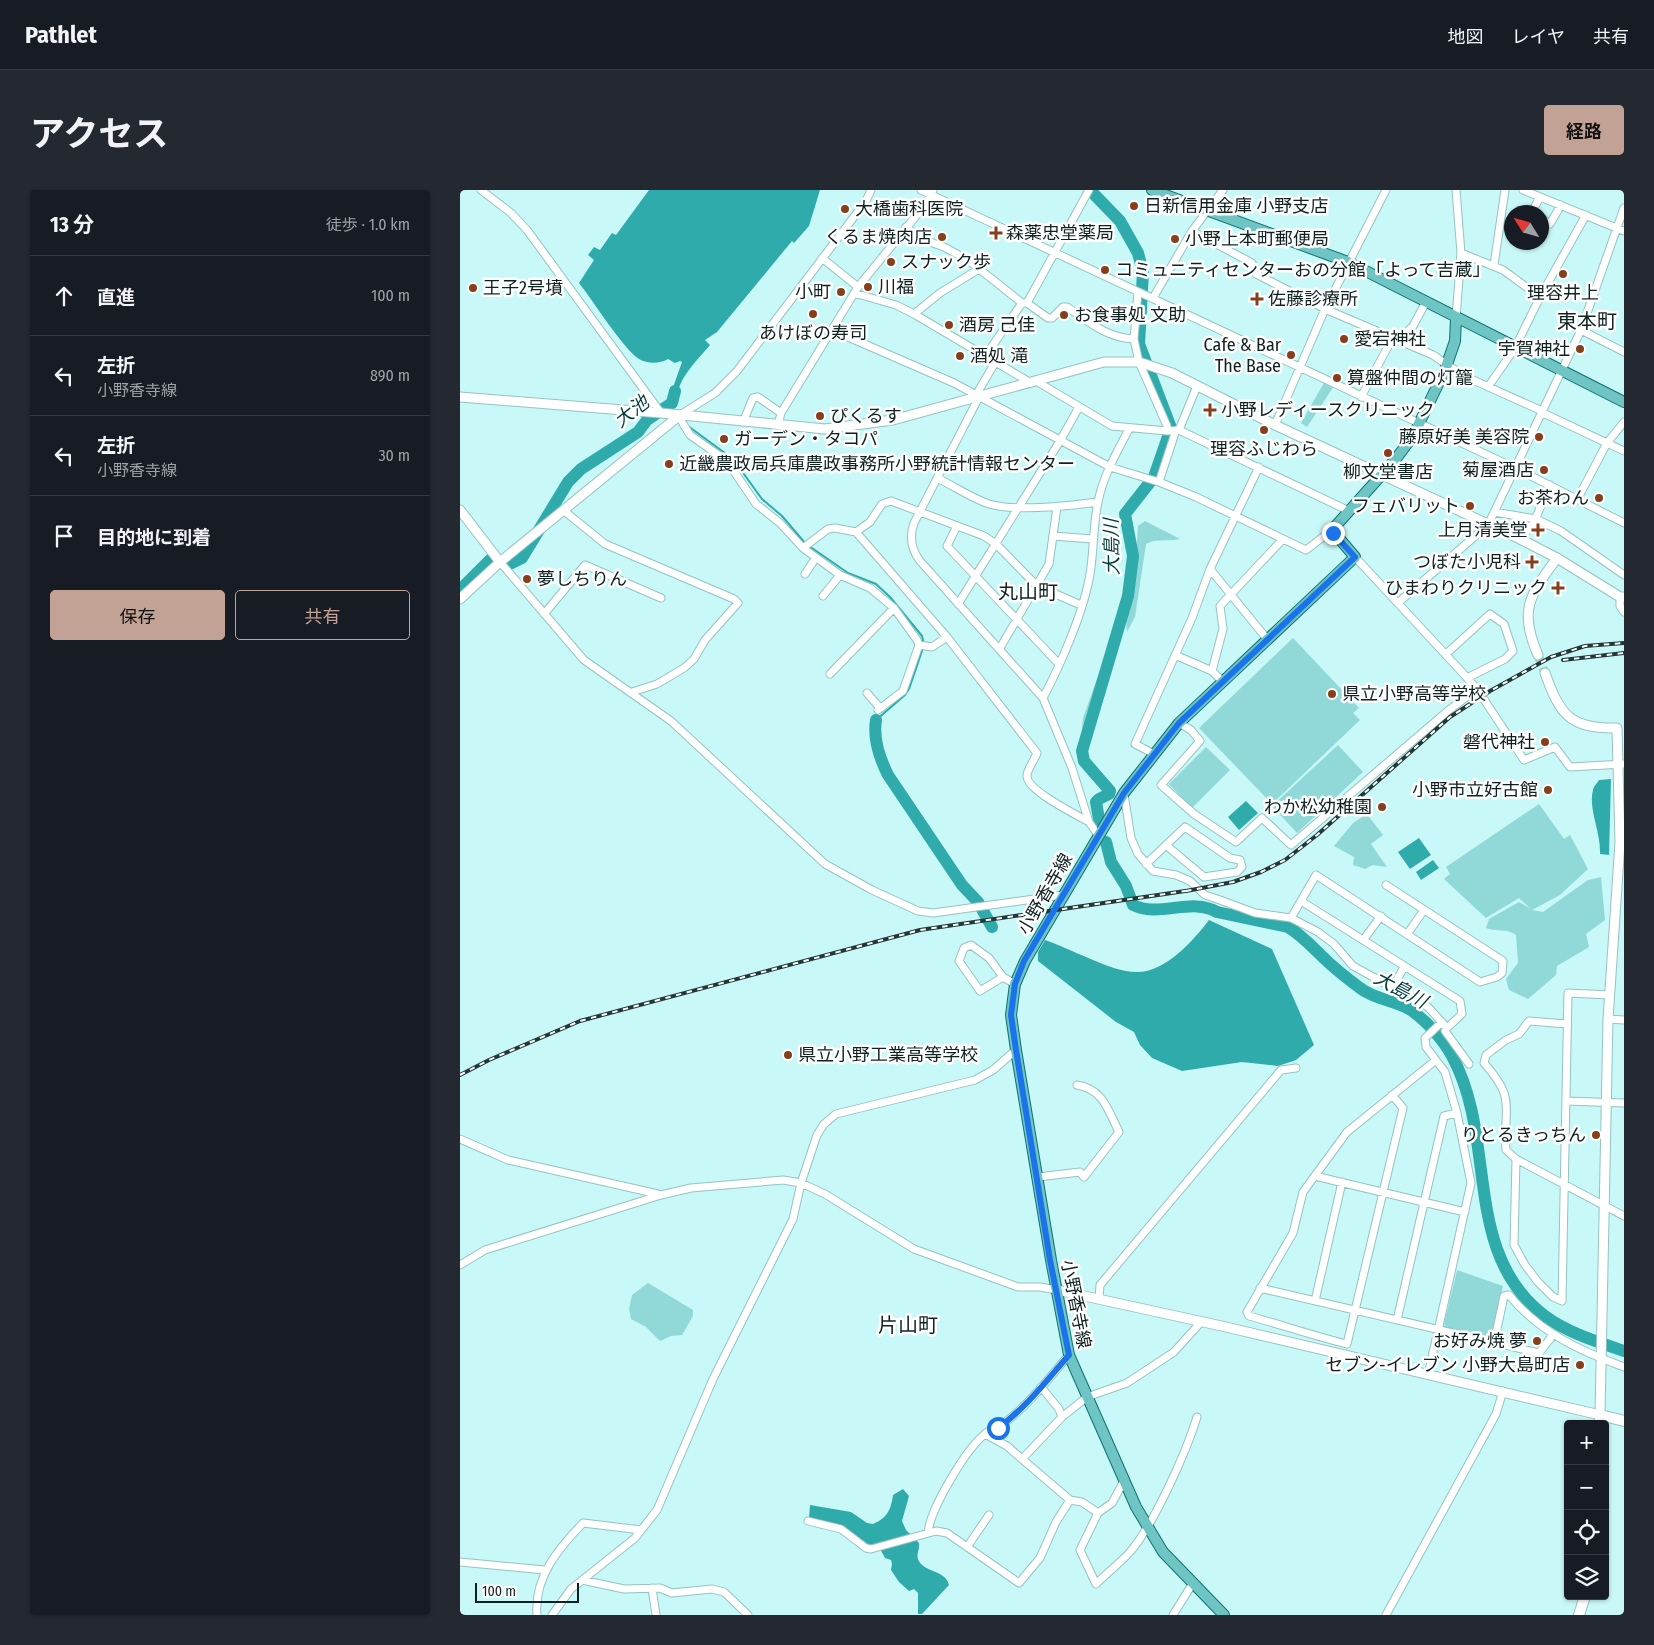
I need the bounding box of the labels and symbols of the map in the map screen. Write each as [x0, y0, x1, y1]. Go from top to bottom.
place label: 日新信用金庫 小野支店 [1144, 195, 1328, 217]
place label: 大橋歯科医院 [855, 198, 963, 220]
marker: 日新信用金庫 小野支店 [1128, 200, 1140, 212]
marker: 大橋歯科医院 [839, 203, 851, 215]
north arrow [1504, 205, 1549, 250]
place label: 森薬忠堂薬局 [1006, 222, 1114, 244]
place label: くるま焼肉店 [824, 226, 932, 248]
marker: 森薬忠堂薬局 [990, 227, 1002, 239]
place label: 小野上本町郵便局 [1185, 228, 1329, 250]
marker: くるま焼肉店 [936, 231, 948, 243]
marker: 小野上本町郵便局 [1169, 233, 1181, 245]
place label: スナック歩 [901, 251, 991, 273]
marker: スナック歩 [885, 256, 897, 268]
place label: コミュニティセンターおの分館「よって吉蔵」 [1115, 259, 1490, 281]
marker: コミュニティセンターおの分館「よって吉蔵」 [1099, 264, 1111, 276]
marker: 理容井上 [1557, 268, 1569, 280]
place label: 川福 [878, 276, 914, 298]
place label: 王子2号墳 [483, 277, 563, 299]
place label: 小町 [795, 281, 831, 303]
marker: 川福 [862, 281, 874, 293]
marker: 王子2号墳 [467, 282, 479, 294]
place label: 理容井上 [1527, 282, 1599, 304]
marker: 小町 [835, 286, 847, 298]
place label: 佐藤診療所 [1268, 288, 1358, 310]
marker: 佐藤診療所 [1250, 292, 1264, 306]
place label: お食事処 文助 [1074, 304, 1186, 326]
marker: あけぼの寿司 [807, 308, 819, 320]
marker: お食事処 文助 [1058, 309, 1070, 321]
district label: 東本町 [1557, 309, 1617, 333]
place label: 酒房 己佳 [959, 314, 1035, 336]
marker: 酒房 己佳 [943, 319, 955, 331]
place label: あけぼの寿司 [759, 322, 867, 344]
place label: 愛宕神社 [1354, 328, 1426, 350]
marker: 愛宕神社 [1338, 333, 1350, 345]
place label: Cafe & Bar The Base [1204, 334, 1282, 377]
place label: 宇賀神社 [1498, 338, 1570, 360]
marker: 宇賀神社 [1574, 343, 1586, 355]
place label: 酒処 滝 [970, 345, 1028, 367]
marker: Cafe & Bar The Base [1285, 349, 1297, 361]
marker: 酒処 滝 [954, 350, 966, 362]
place label: 算盤仲間の灯籠 [1347, 367, 1473, 389]
marker: 算盤仲間の灯籠 [1331, 372, 1343, 384]
water label: 大池 [609, 389, 655, 432]
place label: 小野レディースクリニック [1221, 399, 1435, 421]
marker: 小野レディースクリニック [1203, 403, 1217, 417]
place label: ぴくるす [830, 405, 902, 427]
marker: ぴくるす [814, 410, 826, 422]
marker: 理容ふじわら [1258, 424, 1270, 436]
place label: 藤原好美 美容院 [1399, 426, 1529, 448]
place label: ガーデン・タコパ [734, 428, 878, 450]
marker: 藤原好美 美容院 [1533, 431, 1545, 443]
marker: ガーデン・タコパ [718, 433, 730, 445]
place label: 理容ふじわら [1210, 438, 1318, 460]
marker: 柳文堂書店 [1382, 447, 1394, 459]
place label: 近畿農政局兵庫農政事務所小野統計情報センター [679, 453, 1075, 475]
marker: 近畿農政局兵庫農政事務所小野統計情報センター [663, 458, 675, 470]
place label: 菊屋酒店 [1462, 459, 1534, 481]
place label: 柳文堂書店 [1343, 461, 1433, 483]
marker: 菊屋酒店 [1538, 464, 1550, 476]
place label: お茶わん [1517, 487, 1589, 509]
marker: お茶わん [1593, 492, 1605, 504]
place label: フェバリット [1352, 495, 1460, 517]
marker: フェバリット [1464, 500, 1476, 512]
water label: 大島川 [1099, 516, 1123, 576]
place label: 上月清美堂 [1438, 519, 1528, 541]
route end [1322, 522, 1345, 545]
marker: 上月清美堂 [1532, 524, 1544, 536]
place label: つぼた小児科 [1413, 551, 1521, 573]
marker: つぼた小児科 [1525, 555, 1539, 569]
place label: 夢しちりん [537, 568, 627, 590]
marker: 夢しちりん [521, 573, 533, 585]
place label: ひまわりクリニック [1385, 577, 1547, 599]
district label: 丸山町 [998, 580, 1058, 604]
marker: ひまわりクリニック [1551, 581, 1565, 595]
place label: 県立小野高等学校 [1342, 683, 1486, 705]
marker: 県立小野高等学校 [1326, 688, 1338, 700]
place label: 磐代神社 [1463, 731, 1535, 753]
marker: 磐代神社 [1539, 736, 1551, 748]
place label: 小野市立好古館 [1412, 779, 1538, 801]
marker: 小野市立好古館 [1542, 784, 1554, 796]
place label: わか松幼稚園 [1264, 796, 1372, 818]
marker: わか松幼稚園 [1376, 801, 1388, 813]
street label: 小野香寺線 [1013, 850, 1077, 938]
water label: 大島川 [1370, 966, 1433, 1014]
place label: 県立小野工業高等学校 [798, 1044, 978, 1066]
marker: 県立小野工業高等学校 [782, 1049, 794, 1061]
place label: りとるきっちん [1461, 1124, 1586, 1146]
marker: りとるきっちん [1590, 1129, 1602, 1141]
street label: 小野香寺線 [1057, 1258, 1095, 1350]
district label: 片山町 [878, 1313, 938, 1337]
place label: お好み焼 夢 [1433, 1330, 1527, 1352]
marker: お好み焼 夢 [1531, 1335, 1543, 1347]
place label: セブン-イレブン 小野大島町店 [1325, 1354, 1570, 1376]
marker: セブン-イレブン 小野大島町店 [1574, 1359, 1586, 1371]
route start [987, 1417, 1010, 1440]
scale bar [475, 1580, 579, 1603]

